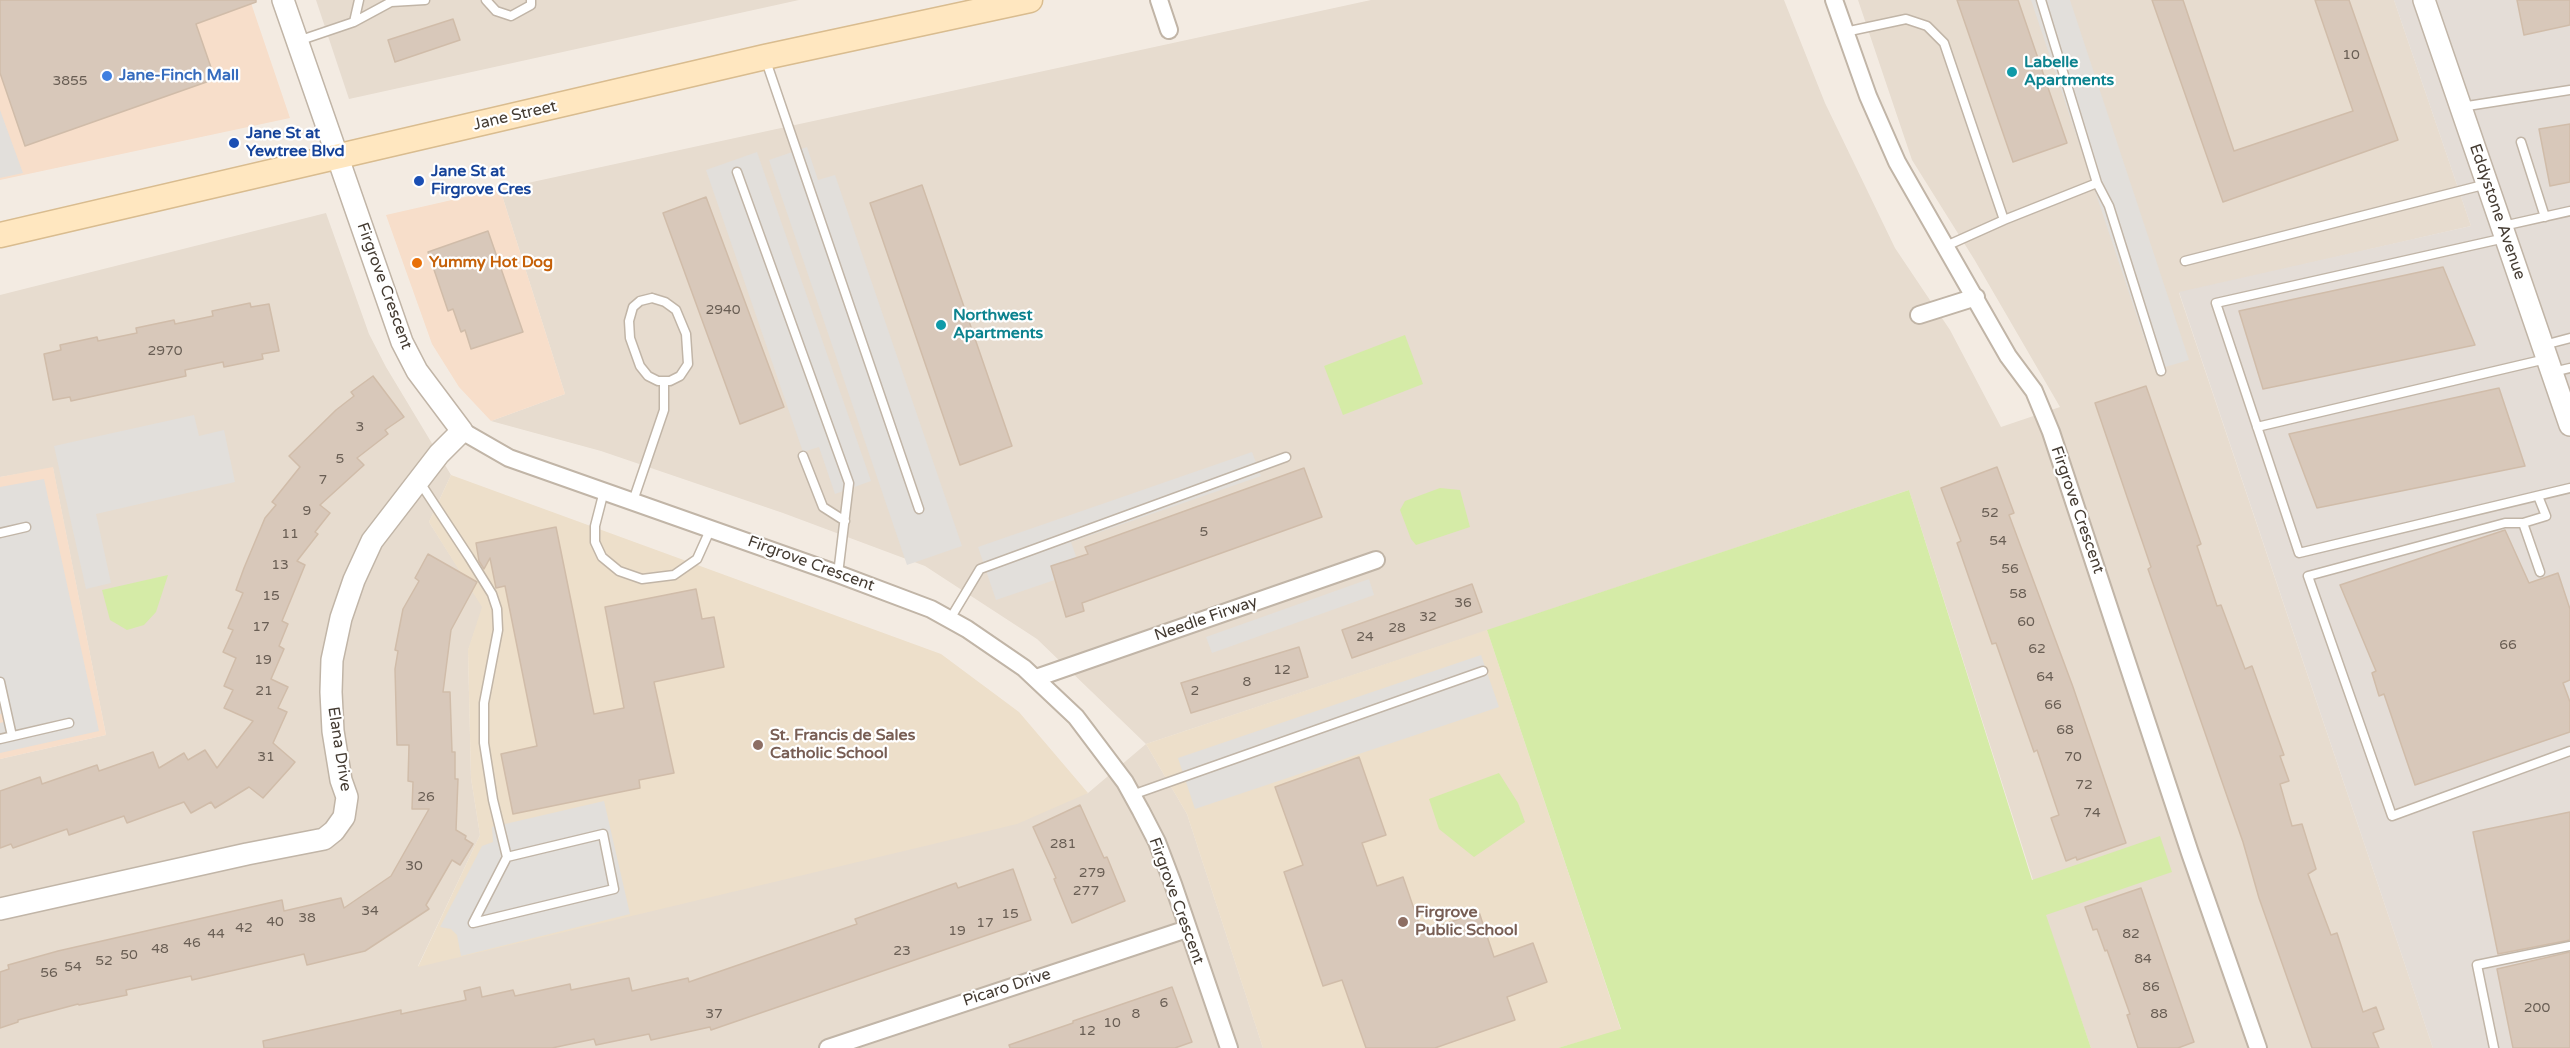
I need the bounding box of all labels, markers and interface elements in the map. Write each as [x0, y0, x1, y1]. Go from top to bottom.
house number: 10 [2342, 47, 2360, 63]
place label: Labelle Apartments [2024, 53, 2114, 91]
marker: Labelle Apartments [2005, 65, 2019, 79]
place label: Jane-Finch Mall [119, 66, 239, 86]
marker: Jane-Finch Mall [100, 69, 114, 83]
house number: 3855 [52, 73, 88, 89]
street label: Jane Street [471, 97, 559, 135]
place label: Jane St at Yewtree Blvd [246, 124, 345, 162]
marker: Jane St at Yewtree Blvd [227, 136, 241, 150]
street label: Eddystone Avenue [2465, 142, 2529, 282]
place label: Jane St at Firgrove Cres [431, 162, 531, 200]
marker: Jane St at Firgrove Cres [412, 174, 426, 188]
street label: Firgrove Crescent [352, 220, 416, 352]
place label: Yummy Hot Dog [429, 253, 553, 273]
marker: Yummy Hot Dog [410, 256, 424, 270]
house number: 2940 [705, 302, 741, 318]
place label: Northwest Apartments [953, 306, 1043, 344]
marker: Northwest Apartments [934, 318, 948, 332]
house number: 2970 [147, 343, 183, 359]
house number: 3 [356, 419, 364, 435]
street label: Firgrove Crescent [2046, 444, 2108, 576]
house number: 5 [336, 451, 344, 467]
house number: 7 [319, 472, 327, 488]
house number: 9 [303, 503, 311, 519]
house number: 52 [1981, 505, 1999, 521]
house number: 5 [1200, 524, 1208, 540]
house number: 11 [281, 526, 299, 542]
street label: Firgrove Crescent [745, 532, 877, 596]
house number: 54 [1989, 533, 2007, 549]
house number: 13 [271, 557, 289, 573]
house number: 56 [2001, 561, 2019, 577]
house number: 58 [2009, 586, 2027, 602]
house number: 15 [262, 588, 280, 604]
street label: Needle Firway [1152, 592, 1260, 646]
house number: 36 [1454, 595, 1472, 611]
house number: 32 [1419, 609, 1437, 625]
house number: 60 [2017, 614, 2035, 630]
house number: 17 [252, 619, 270, 635]
house number: 28 [1388, 620, 1406, 636]
house number: 24 [1356, 629, 1374, 645]
house number: 66 [2499, 637, 2517, 653]
house number: 62 [2028, 641, 2046, 657]
house number: 19 [254, 652, 272, 668]
house number: 12 [1273, 662, 1291, 678]
house number: 64 [2036, 669, 2054, 685]
house number: 8 [1243, 674, 1251, 690]
house number: 21 [255, 683, 273, 699]
house number: 2 [1191, 683, 1199, 699]
house number: 66 [2044, 697, 2062, 713]
street label: Elana Drive [323, 705, 355, 793]
house number: 68 [2056, 722, 2074, 738]
place label: St. Francis de Sales Catholic School [770, 726, 915, 764]
marker: St. Francis de Sales Catholic School [751, 738, 765, 752]
house number: 31 [257, 749, 275, 765]
house number: 70 [2064, 749, 2082, 765]
house number: 72 [2075, 777, 2093, 793]
house number: 26 [417, 789, 435, 805]
house number: 74 [2083, 805, 2101, 821]
street label: Firgrove Crescent [1144, 835, 1208, 967]
house number: 281 [1050, 836, 1076, 852]
house number: 30 [405, 858, 423, 874]
house number: 279 [1079, 865, 1105, 881]
house number: 277 [1073, 883, 1099, 899]
house number: 34 [361, 903, 379, 919]
place label: Firgrove Public School [1415, 903, 1518, 941]
house number: 15 [1001, 906, 1019, 922]
house number: 38 [298, 910, 316, 926]
house number: 40 [266, 914, 284, 930]
house number: 17 [976, 915, 994, 931]
marker: Firgrove Public School [1396, 915, 1410, 929]
house number: 42 [235, 920, 253, 936]
house number: 19 [948, 923, 966, 939]
house number: 44 [207, 926, 225, 942]
house number: 82 [2122, 926, 2140, 942]
house number: 46 [183, 935, 201, 951]
house number: 48 [151, 941, 169, 957]
house number: 23 [893, 943, 911, 959]
house number: 50 [120, 947, 138, 963]
house number: 84 [2134, 951, 2152, 967]
house number: 52 [95, 953, 113, 969]
house number: 54 [64, 959, 82, 975]
house number: 56 [40, 965, 58, 981]
street label: Picaro Drive [961, 965, 1053, 1011]
house number: 86 [2142, 979, 2160, 995]
house number: 6 [1160, 995, 1168, 1011]
house number: 200 [2524, 1000, 2550, 1016]
house number: 37 [705, 1006, 723, 1022]
house number: 8 [1132, 1006, 1140, 1022]
house number: 88 [2150, 1006, 2168, 1022]
house number: 10 [1103, 1015, 1121, 1031]
house number: 12 [1078, 1023, 1096, 1039]

